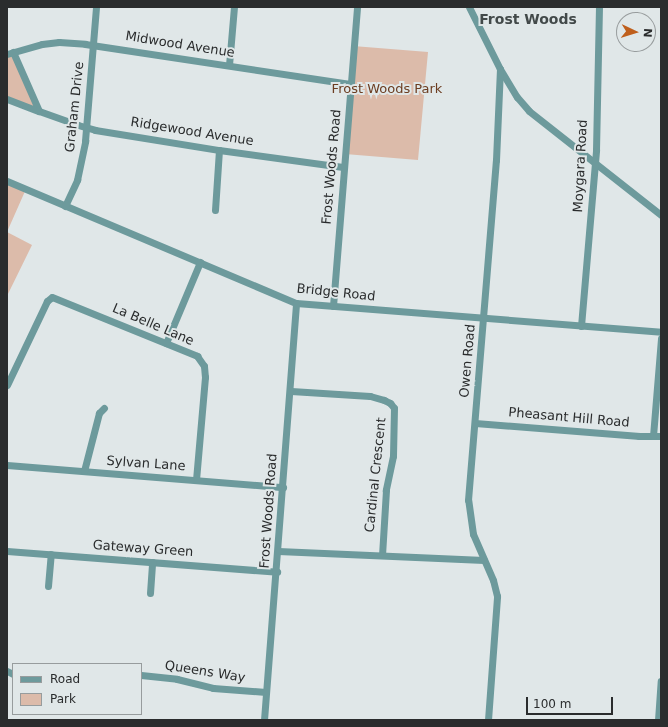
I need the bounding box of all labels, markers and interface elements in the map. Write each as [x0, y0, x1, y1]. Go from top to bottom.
district label: Frost Woods [479, 11, 577, 27]
north arrow [616, 12, 656, 52]
text: N [641, 28, 654, 38]
street label: Midwood Avenue [124, 29, 236, 61]
street label: Graham Drive [62, 61, 88, 153]
park label: Frost Woods Park [332, 81, 442, 97]
street label: Frost Woods Road [319, 109, 345, 225]
street label: Ridgewood Avenue [129, 115, 255, 149]
street label: Moygara Road [571, 119, 591, 213]
street label: Bridge Road [296, 281, 376, 305]
street label: La Belle Lane [110, 301, 196, 349]
street label: Owen Road [457, 324, 479, 398]
street label: Pheasant Hill Road [508, 405, 630, 431]
street label: Cardinal Crescent [362, 417, 390, 533]
street label: Sylvan Lane [106, 453, 186, 475]
street label: Frost Woods Road [257, 453, 281, 569]
street label: Gateway Green [92, 538, 194, 560]
street label: Queens Way [164, 658, 246, 686]
legend [12, 663, 142, 715]
text: Road [50, 672, 80, 686]
scale bar [528, 689, 615, 715]
text: Park [50, 692, 76, 706]
text: 100 m [533, 697, 571, 711]

